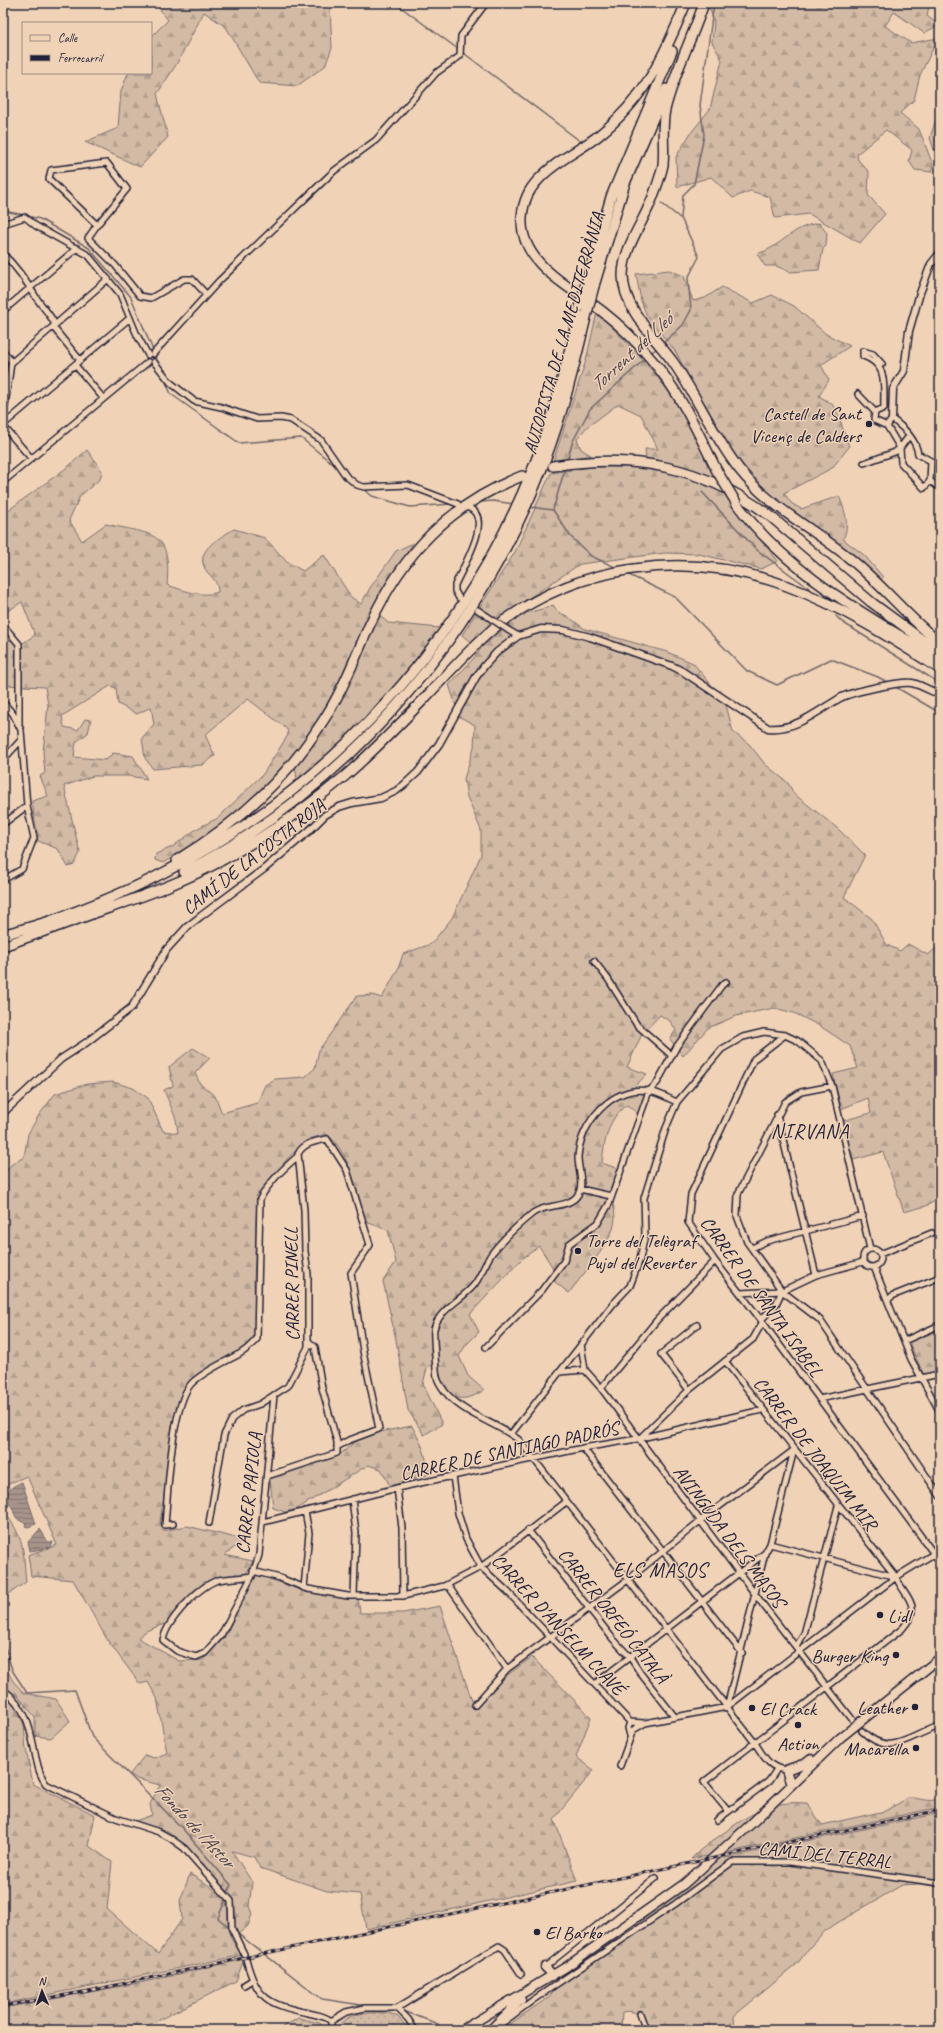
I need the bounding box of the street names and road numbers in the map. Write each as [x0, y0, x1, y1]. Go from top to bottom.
street label: AUTOPISTA DE LA MEDITERRÀNIA [518, 209, 610, 457]
street label: CAMÍ DE LA COSTA ROJA [177, 793, 330, 920]
street label: CARRER DE SANTA ISABEL [695, 1212, 828, 1382]
street label: CARRER PINELL [279, 1226, 305, 1341]
street label: CARRER DE JOAQUIM MIR [748, 1372, 884, 1537]
street label: CARRER DE SANTIAGO PADRÓS [398, 1415, 624, 1486]
street label: CARRER PAPIOLA [231, 1431, 267, 1555]
street label: AVINGUDA DELS MASOS [668, 1461, 793, 1615]
street label: CARRER ORFEÓ CATALÀ [553, 1543, 674, 1689]
street label: CARRER D'ANSELM CLAVÉ [486, 1549, 632, 1703]
street label: CAMÍ DEL TERRAL [757, 1836, 893, 1874]

